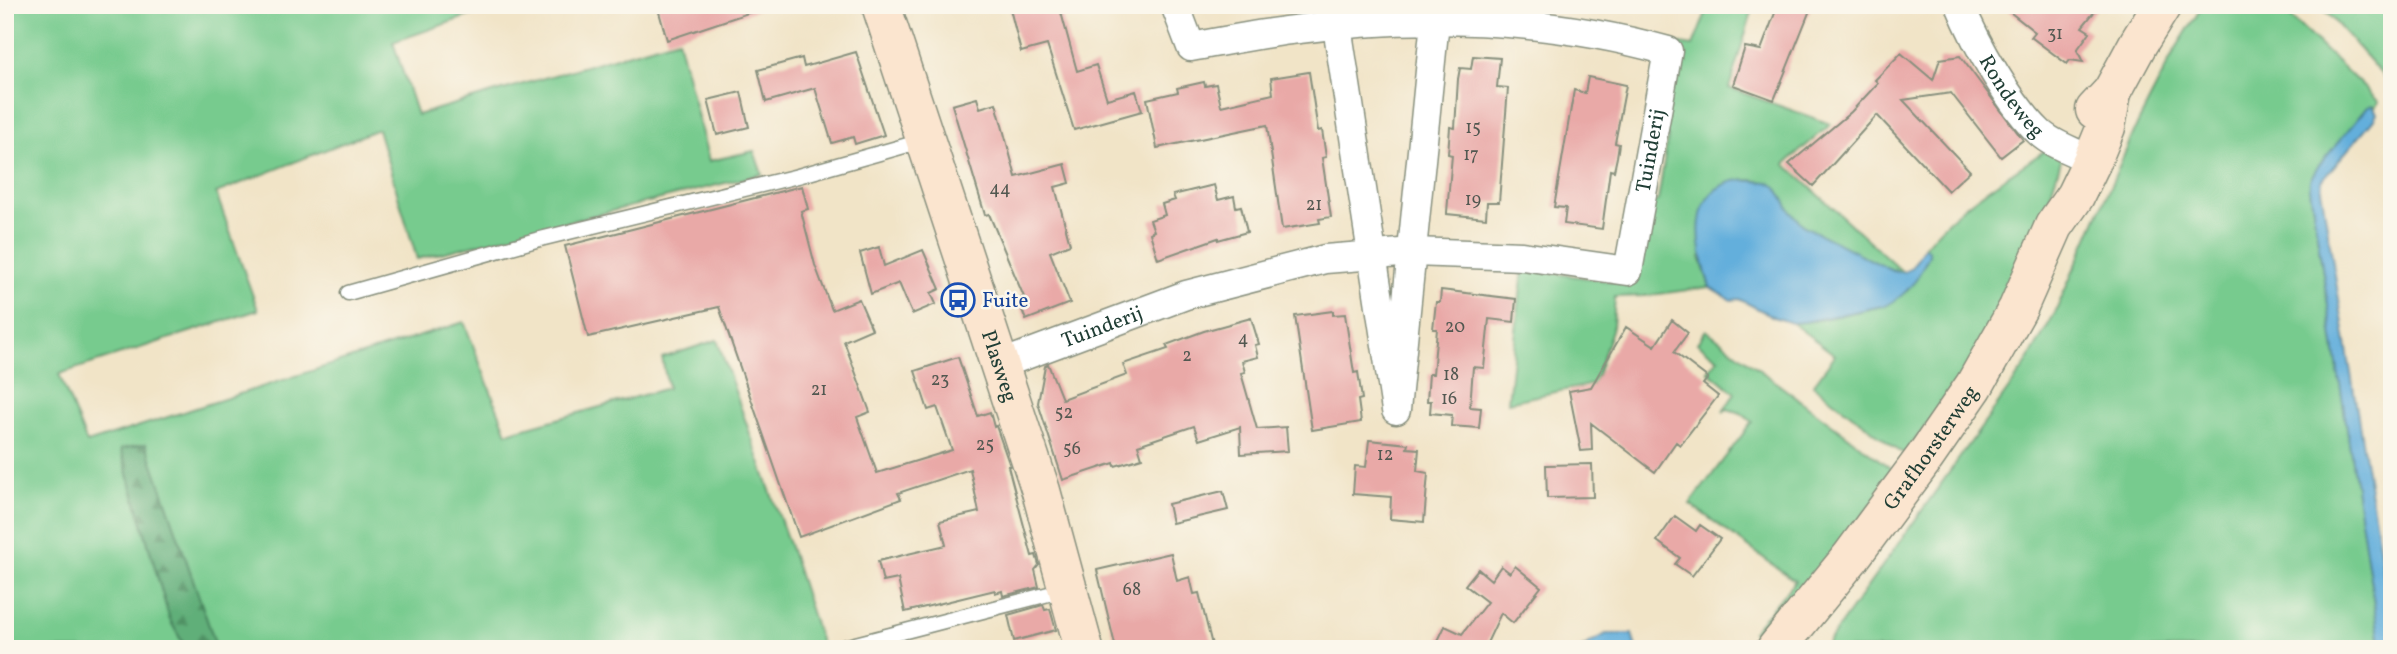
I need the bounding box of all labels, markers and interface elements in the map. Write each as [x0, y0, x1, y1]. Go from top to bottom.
house number: 31 [2047, 22, 2063, 47]
street label: Rondeweg [1971, 50, 2050, 145]
street label: Tuinderij [1630, 107, 1673, 195]
house number: 15 [1465, 116, 1481, 141]
house number: 17 [1463, 143, 1479, 168]
house number: 44 [989, 177, 1011, 202]
house number: 19 [1465, 188, 1481, 213]
house number: 21 [1306, 193, 1322, 218]
bus stop icon: Fuite [939, 281, 977, 319]
place label: Fuite [982, 287, 1028, 316]
street label: Tuinderij [1058, 299, 1147, 356]
house number: 20 [1445, 315, 1465, 340]
street label: Plasweg [973, 327, 1024, 406]
house number: 4 [1238, 327, 1248, 352]
house number: 2 [1182, 344, 1192, 369]
house number: 18 [1443, 363, 1459, 388]
house number: 23 [931, 368, 949, 393]
house number: 21 [811, 378, 827, 403]
street label: Grafhorsterweg [1877, 380, 1986, 517]
house number: 16 [1441, 387, 1457, 412]
house number: 52 [1055, 401, 1073, 426]
house number: 25 [976, 433, 994, 458]
house number: 56 [1063, 437, 1081, 462]
house number: 12 [1377, 443, 1393, 468]
house number: 68 [1123, 578, 1141, 603]

